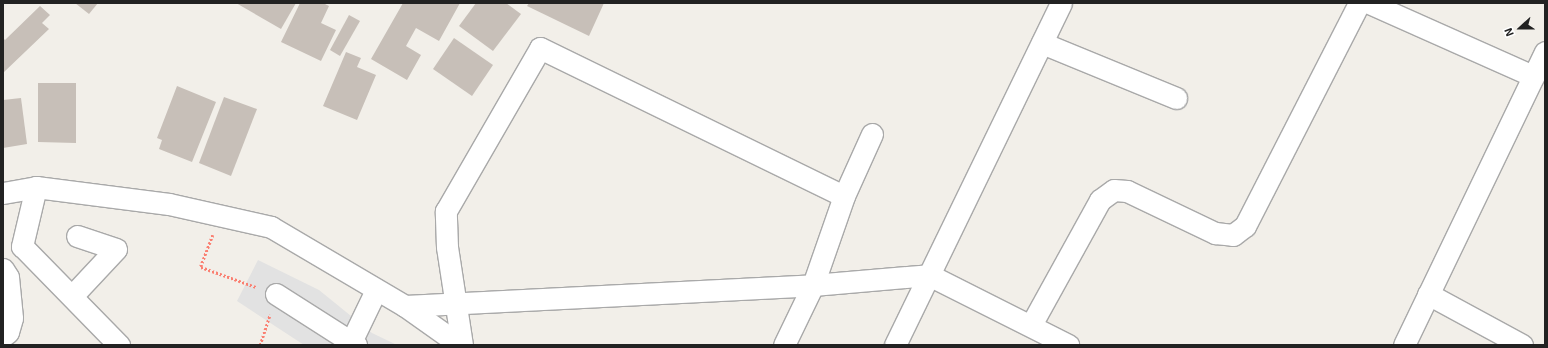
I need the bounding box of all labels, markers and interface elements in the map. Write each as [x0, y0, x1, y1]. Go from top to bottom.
north arrow [1500, 8, 1540, 48]
text: N [1501, 26, 1516, 39]

